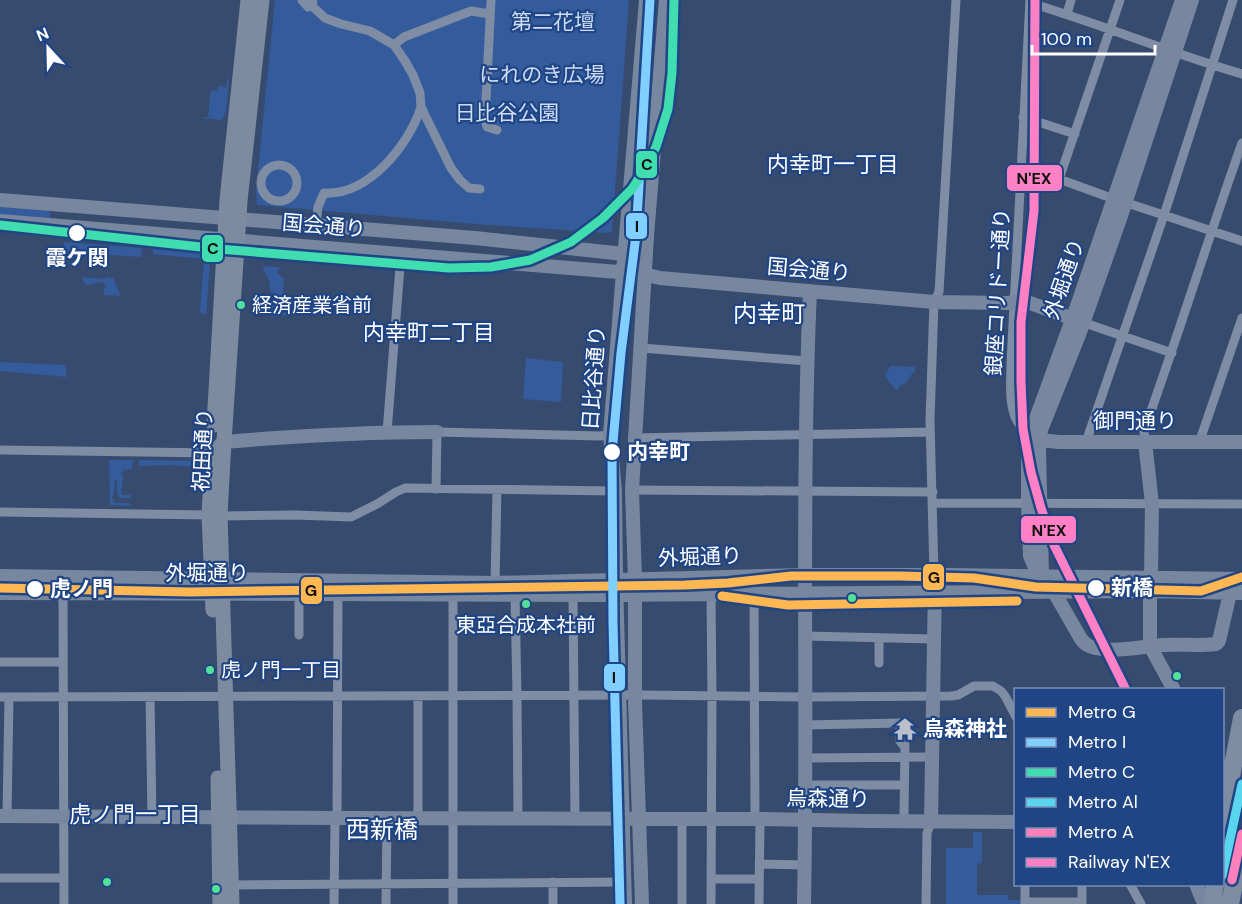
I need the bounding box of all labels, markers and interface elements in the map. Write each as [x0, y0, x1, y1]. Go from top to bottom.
park label: 第二花壇 [511, 8, 595, 36]
north arrow [18, 18, 78, 78]
scale bar [1032, 18, 1155, 56]
text: N [33, 23, 52, 46]
text: 100 m [1041, 27, 1092, 51]
park label: にれのき広場 [479, 61, 605, 89]
park label: 日比谷公園 [455, 99, 560, 127]
line badge: C [635, 150, 658, 179]
district label: 内幸町一丁目 [767, 150, 899, 179]
text: C [641, 154, 653, 175]
line badge: N'EX [1006, 164, 1063, 192]
text: N'EX [1017, 168, 1052, 189]
street label: 銀座コリドー通り [980, 207, 1016, 377]
street label: 国会通り [281, 208, 367, 244]
line badge: I [625, 212, 648, 240]
text: I [635, 216, 639, 237]
marker: 霞ケ関 [67, 223, 87, 243]
line badge: C [201, 234, 224, 263]
street label: 外堀通り [1037, 235, 1091, 323]
text: C [207, 238, 219, 259]
place label: 霞ケ関 [46, 244, 109, 272]
street label: 国会通り [766, 252, 852, 288]
place label: 経済産業省前 [252, 292, 372, 318]
district label: 内幸町 [733, 298, 805, 329]
marker: 経済産業省前 [235, 299, 247, 311]
district label: 内幸町二丁目 [363, 318, 495, 347]
street label: 日比谷通り [576, 325, 612, 431]
street label: 祝田通り [187, 407, 219, 493]
street label: 御門通り [1093, 407, 1177, 435]
place label: 内幸町 [627, 438, 690, 466]
marker: 内幸町 [602, 442, 622, 462]
line badge: N'EX [1020, 515, 1077, 544]
text: N'EX [1032, 520, 1067, 541]
street label: 外堀通り [658, 542, 742, 572]
street label: 外堀通り [165, 559, 249, 587]
line badge: G [922, 563, 945, 591]
text: G [928, 567, 940, 588]
place label: 新橋 [1111, 574, 1153, 602]
place label: 虎ノ門 [50, 575, 113, 603]
line badge: G [300, 576, 323, 605]
marker: 新橋 [1086, 578, 1106, 598]
marker: 虎ノ門 [25, 579, 45, 599]
text: G [305, 580, 317, 601]
unlabelled marker [846, 592, 858, 604]
marker: 東亞合成本社前 [520, 598, 532, 610]
place label: 東亞合成本社前 [456, 612, 596, 638]
place label: 虎ノ門一丁目 [221, 657, 341, 683]
line badge: I [603, 663, 626, 692]
marker: 虎ノ門一丁目 [204, 664, 216, 676]
text: I [612, 667, 616, 688]
unlabelled marker [1171, 670, 1183, 682]
legend [1014, 688, 1224, 886]
text: Metro G [1068, 700, 1136, 724]
place label: 烏森神社 [923, 715, 1007, 743]
temple icon: 烏森神社 [892, 716, 918, 742]
text: Metro I [1068, 730, 1126, 754]
text: Metro C [1068, 760, 1135, 784]
street label: 烏森通り [786, 784, 870, 814]
text: Metro Al [1068, 790, 1138, 814]
district label: 虎ノ門一丁目 [69, 800, 201, 829]
district label: 西新橋 [346, 814, 418, 845]
text: Metro A [1068, 820, 1134, 844]
text: Railway N'EX [1068, 850, 1171, 874]
unlabelled marker [101, 876, 113, 888]
unlabelled marker [210, 883, 222, 895]

